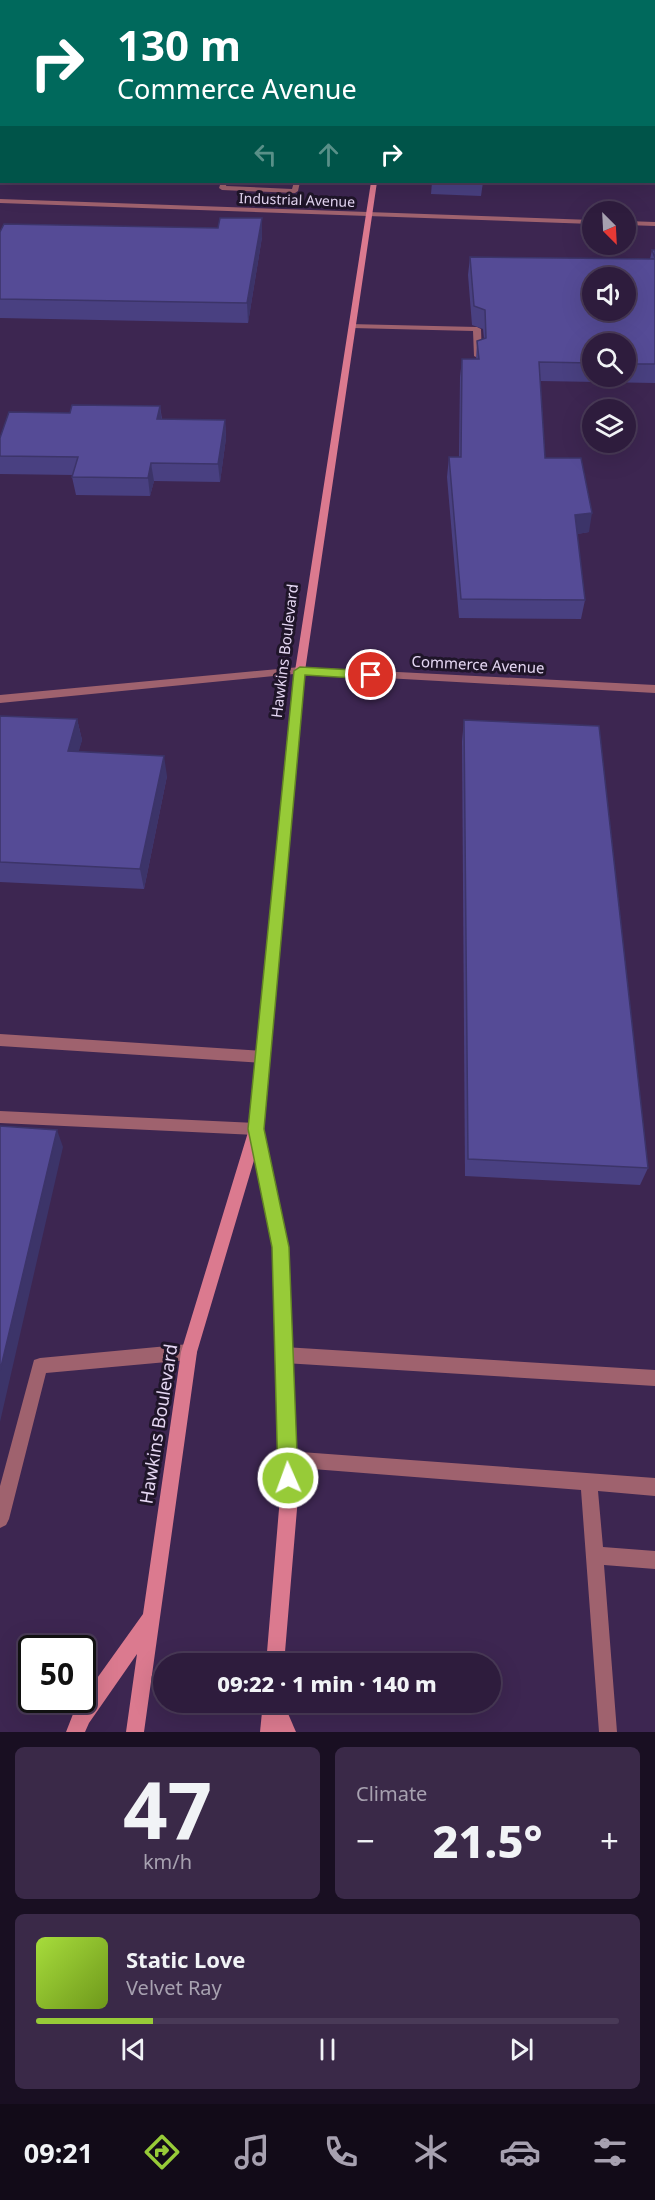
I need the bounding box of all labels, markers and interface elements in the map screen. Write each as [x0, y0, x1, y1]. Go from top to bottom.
text: 130 m [117, 16, 241, 73]
icon: right [18, 24, 96, 102]
text: Commerce Avenue [117, 70, 357, 107]
icon: left [249, 138, 282, 171]
icon: ahead [312, 138, 345, 171]
icon: right [375, 138, 408, 171]
street label: Industrial Avenue [239, 188, 355, 211]
north arrow [582, 201, 636, 255]
map controls [582, 201, 636, 453]
button: sound [582, 267, 636, 321]
button: search [582, 333, 636, 387]
button: layers [582, 399, 636, 453]
street label: Hawkins Boulevard [266, 583, 302, 719]
pin [345, 649, 396, 700]
street label: Commerce Avenue [411, 651, 545, 677]
icon: arrive [354, 658, 387, 691]
street label: Hawkins Boulevard [134, 1342, 183, 1506]
position arrow [256, 1446, 320, 1510]
speed limit sign: 50 [18, 1635, 96, 1713]
text: 09:22 · 1 min · 140 m [217, 1668, 437, 1698]
text: 47 [123, 1756, 212, 1862]
text: Climate [356, 1780, 427, 1807]
text: 21.5° [433, 1810, 542, 1871]
text: − [356, 1818, 375, 1863]
text: + [600, 1818, 619, 1863]
text: km/h [143, 1848, 192, 1875]
text: Static Love [126, 1944, 245, 1974]
text: Velvet Ray [126, 1974, 222, 2001]
icon: previous [117, 2033, 150, 2066]
icon: pause [311, 2033, 344, 2066]
icon: next [505, 2033, 538, 2066]
icon: directions [141, 2131, 183, 2173]
icon: music [231, 2131, 273, 2173]
icon: phone [320, 2131, 362, 2173]
icon: climate [410, 2131, 452, 2173]
icon: car [499, 2131, 541, 2173]
icon: filters [589, 2131, 631, 2173]
text: 09:21 [24, 2134, 93, 2171]

